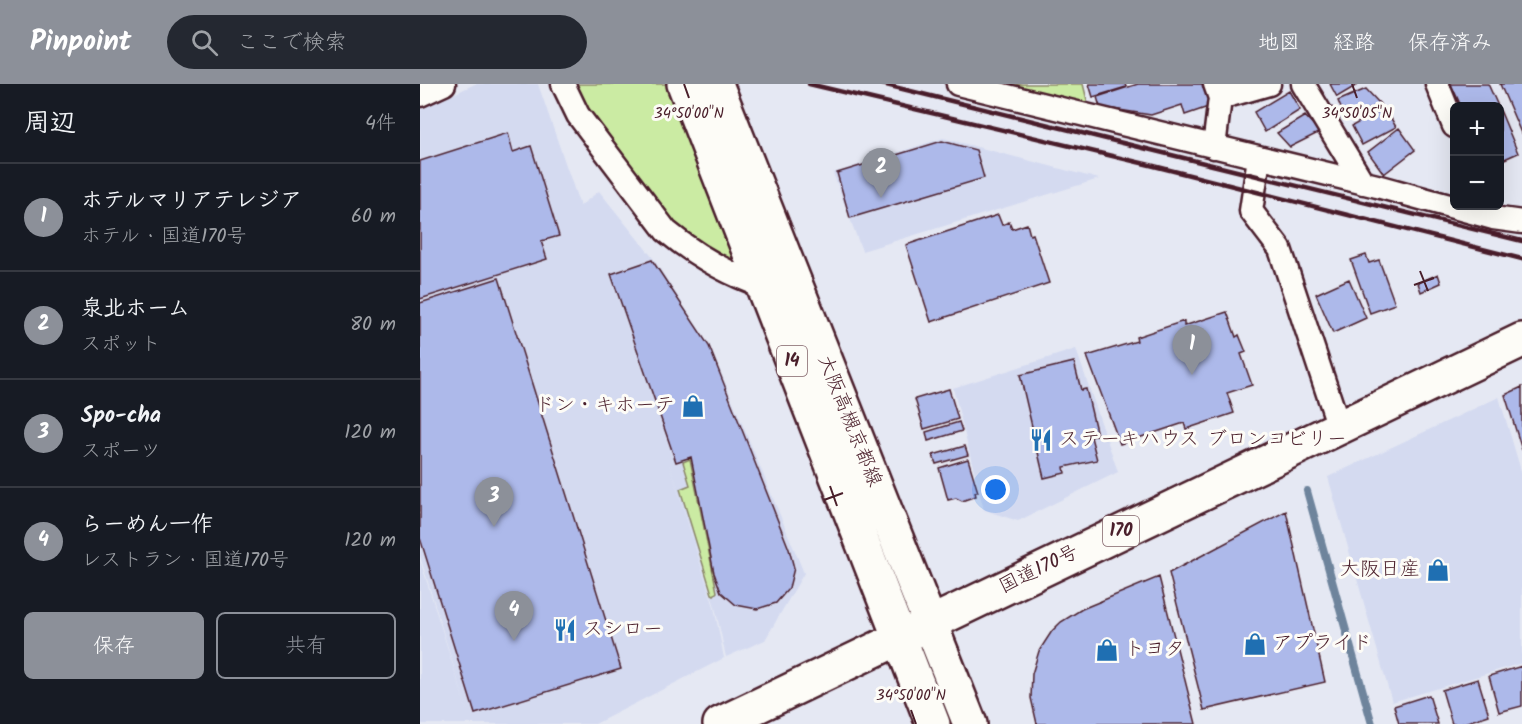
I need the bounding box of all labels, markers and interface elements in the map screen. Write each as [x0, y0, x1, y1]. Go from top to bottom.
search box [167, 15, 587, 69]
text: Pinpoint [30, 20, 131, 65]
icon: search [188, 26, 221, 59]
text: ここで検索 [236, 26, 346, 61]
text: 地図 [1258, 27, 1300, 60]
text: 経路 [1333, 27, 1375, 60]
text: 保存済み [1408, 27, 1492, 60]
text: 34°50'00"N [654, 102, 724, 126]
text: 34°50'05"N [1322, 102, 1392, 126]
map controls [1450, 102, 1504, 210]
button: + [1450, 102, 1504, 156]
text: 周辺 [24, 103, 76, 145]
text: 4件 [365, 108, 396, 140]
pin: 2 [862, 148, 900, 198]
button: − [1450, 156, 1504, 210]
text: ホテルマリアテレジア [81, 184, 302, 219]
text: 1 [40, 201, 47, 233]
text: 60 m [351, 201, 396, 233]
text: ホテル · 国道170号 [81, 221, 246, 253]
text: 泉北ホーム [81, 292, 190, 327]
text: 2 [38, 309, 49, 341]
text: 80 m [350, 309, 396, 341]
pin: 1 [1172, 326, 1212, 375]
text: スポット [81, 329, 161, 361]
road number: 14 [777, 346, 807, 376]
street label: 大阪高槻京都線 [808, 350, 890, 492]
place label: ドン・キホーテ [535, 390, 675, 422]
shop icon: ドン・キホーテ [680, 393, 706, 419]
text: Spo-cha [81, 399, 161, 434]
text: 3 [38, 417, 49, 449]
text: 120 m [344, 417, 396, 449]
place label: ステーキハウス ブロンコビリー [1059, 424, 1347, 456]
restaurant icon: ステーキハウス ブロンコビリー [1028, 427, 1054, 453]
text: スポーツ [81, 436, 161, 468]
your location [981, 475, 1010, 504]
pin: 3 [474, 478, 514, 527]
text: らーめん一作 [81, 508, 213, 543]
road number: 170 [1103, 516, 1139, 546]
text: 4 [38, 525, 49, 557]
text: 120 m [344, 525, 396, 557]
street label: 国道170号 [994, 537, 1084, 603]
text: レストラン · 国道170号 [81, 545, 289, 577]
place label: 大阪日産 [1340, 554, 1420, 586]
shop icon: 大阪日産 [1425, 557, 1451, 583]
pin: 4 [494, 592, 533, 641]
button: 保存 [24, 612, 204, 679]
button: 共有 [216, 612, 396, 679]
place label: スシロー [583, 614, 663, 646]
restaurant icon: スシロー [552, 617, 578, 643]
place label: アプライド [1273, 628, 1372, 660]
shop icon: アプライド [1242, 631, 1268, 657]
place label: トヨタ [1125, 634, 1185, 666]
shop icon: トヨタ [1094, 637, 1120, 663]
text: 34°50'00"N [876, 684, 946, 708]

